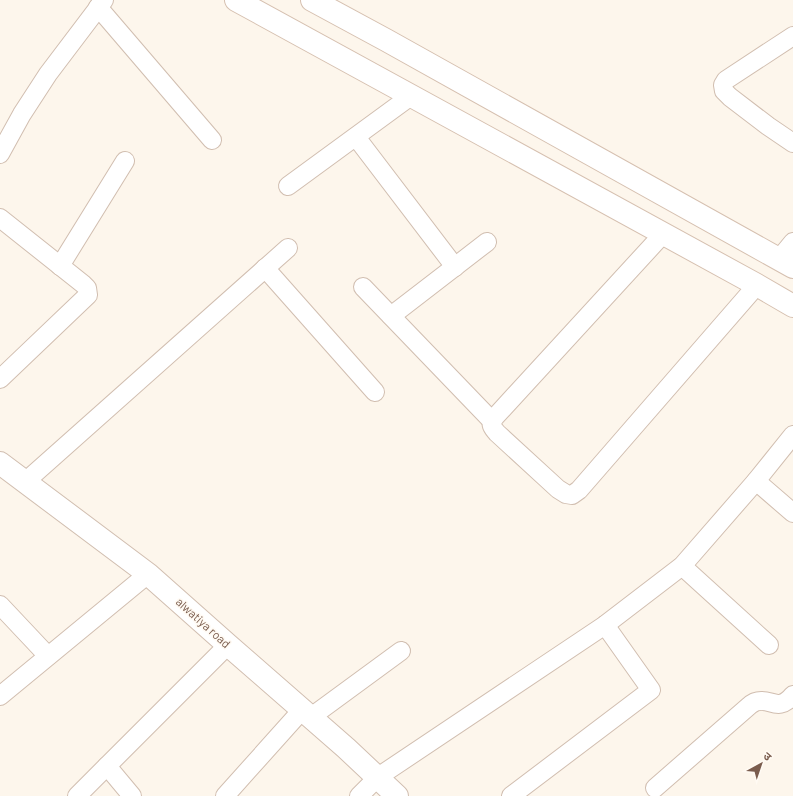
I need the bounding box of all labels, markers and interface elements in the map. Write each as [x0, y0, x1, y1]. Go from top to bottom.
street label: alwatiya road [174, 594, 234, 650]
north arrow [741, 744, 781, 784]
text: उ [761, 749, 775, 763]

